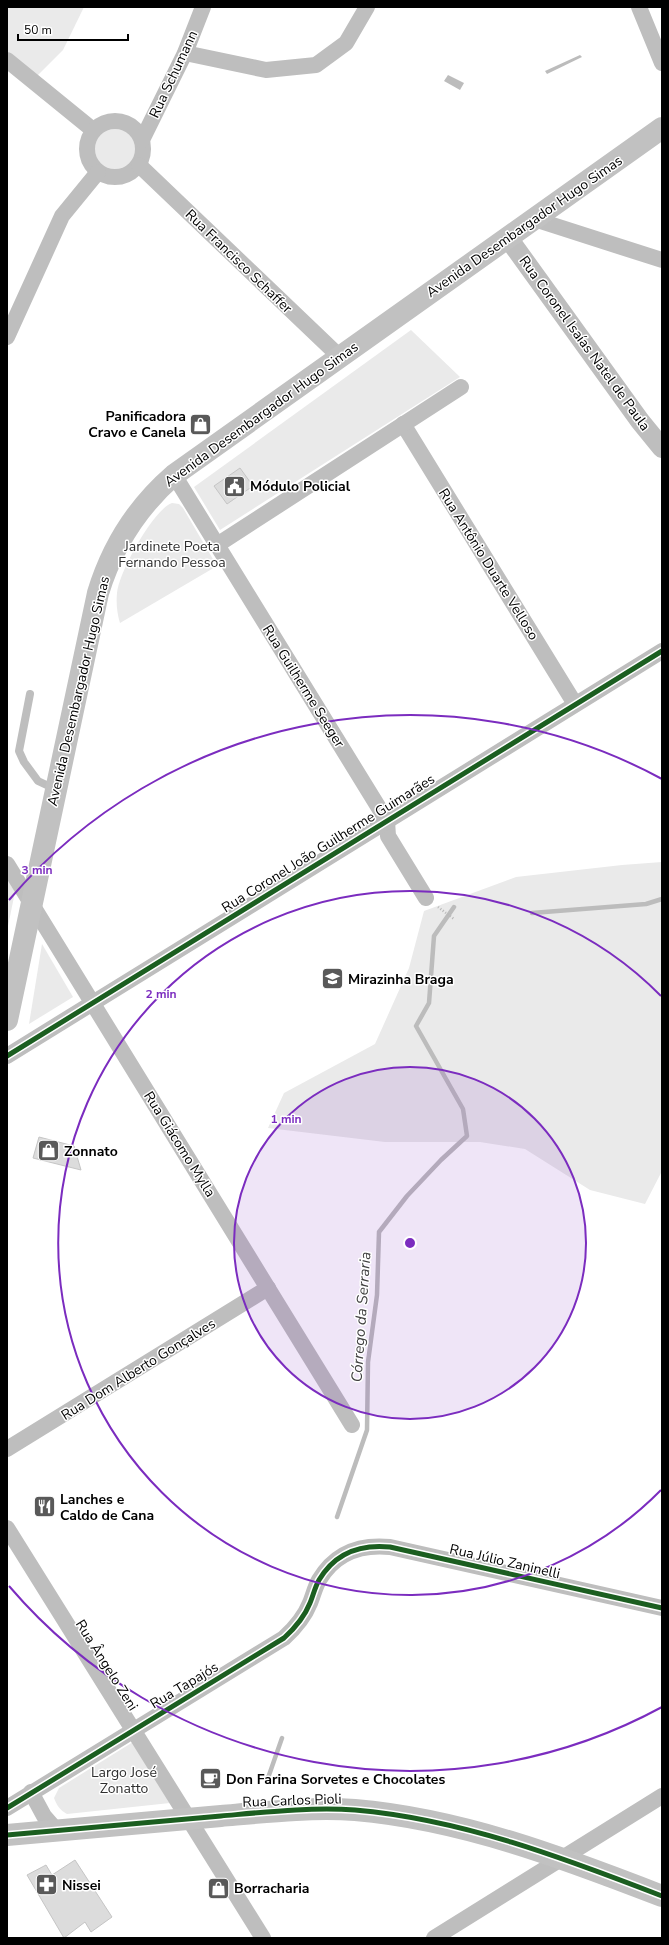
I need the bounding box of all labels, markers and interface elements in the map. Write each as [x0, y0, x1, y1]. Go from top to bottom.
scale bar [18, 16, 128, 42]
text: 50 m [24, 22, 52, 38]
street label: Rua Schumann [145, 27, 202, 121]
street label: Avenida Desembargador Hugo Simas [422, 151, 626, 302]
street label: Rua Francisco Schaffer [181, 205, 296, 318]
street label: Rua Coronel Isaías Natel de Paula [515, 252, 655, 435]
street label: Avenida Desembargador Hugo Simas [160, 337, 362, 491]
place label: Panificadora Cravo e Canela [88, 407, 186, 442]
shop icon: Panificadora Cravo e Canela [188, 411, 214, 437]
public building icon: Módulo Policial [221, 473, 247, 499]
place label: Módulo Policial [250, 477, 351, 496]
street label: Rua Antônio Duarte Velloso [434, 485, 543, 644]
park label: Jardinete Poeta Fernando Pessoa [118, 537, 226, 572]
street label: Avenida Desembargador Hugo Simas [43, 574, 114, 808]
street label: Rua Guilherme Seeger [258, 621, 349, 751]
street label: Rua Coronel João Guilherme Guimarães [218, 770, 439, 917]
text: 3 min [21, 862, 53, 878]
school or university icon: Mirazinha Braga [320, 966, 346, 992]
place label: Mirazinha Braga [348, 970, 454, 989]
text: 2 min [145, 986, 177, 1002]
street label: Rua Giácomo Mylla [139, 1088, 220, 1201]
text: 1 min [270, 1111, 302, 1127]
shop icon: Zonnato [36, 1138, 62, 1164]
place label: Zonnato [64, 1142, 118, 1161]
centre of rings [403, 1236, 417, 1250]
water label: Córrego da Serraria [346, 1251, 376, 1383]
street label: Rua Dom Alberto Gonçalves [58, 1314, 219, 1425]
place label: Lanches e Caldo de Cana [60, 1490, 154, 1525]
restaurant icon: Lanches e Caldo de Cana [32, 1494, 58, 1520]
street label: Rua Júlio Zaninelli [448, 1540, 562, 1583]
street label: Rua Ângelo Zeni [71, 1616, 142, 1714]
street label: Rua Tapajós [147, 1657, 222, 1713]
park label: Largo José Zonatto [91, 1763, 157, 1798]
cafe icon: Don Farina Sorvetes e Chocolates [198, 1766, 224, 1792]
place label: Don Farina Sorvetes e Chocolates [226, 1770, 445, 1789]
street label: Rua Carlos Pioli [242, 1789, 342, 1812]
pharmacy icon: Nissei [33, 1872, 59, 1898]
shop icon: Borracharia [206, 1875, 232, 1901]
place label: Nissei [62, 1876, 101, 1895]
place label: Borracharia [234, 1879, 309, 1898]

